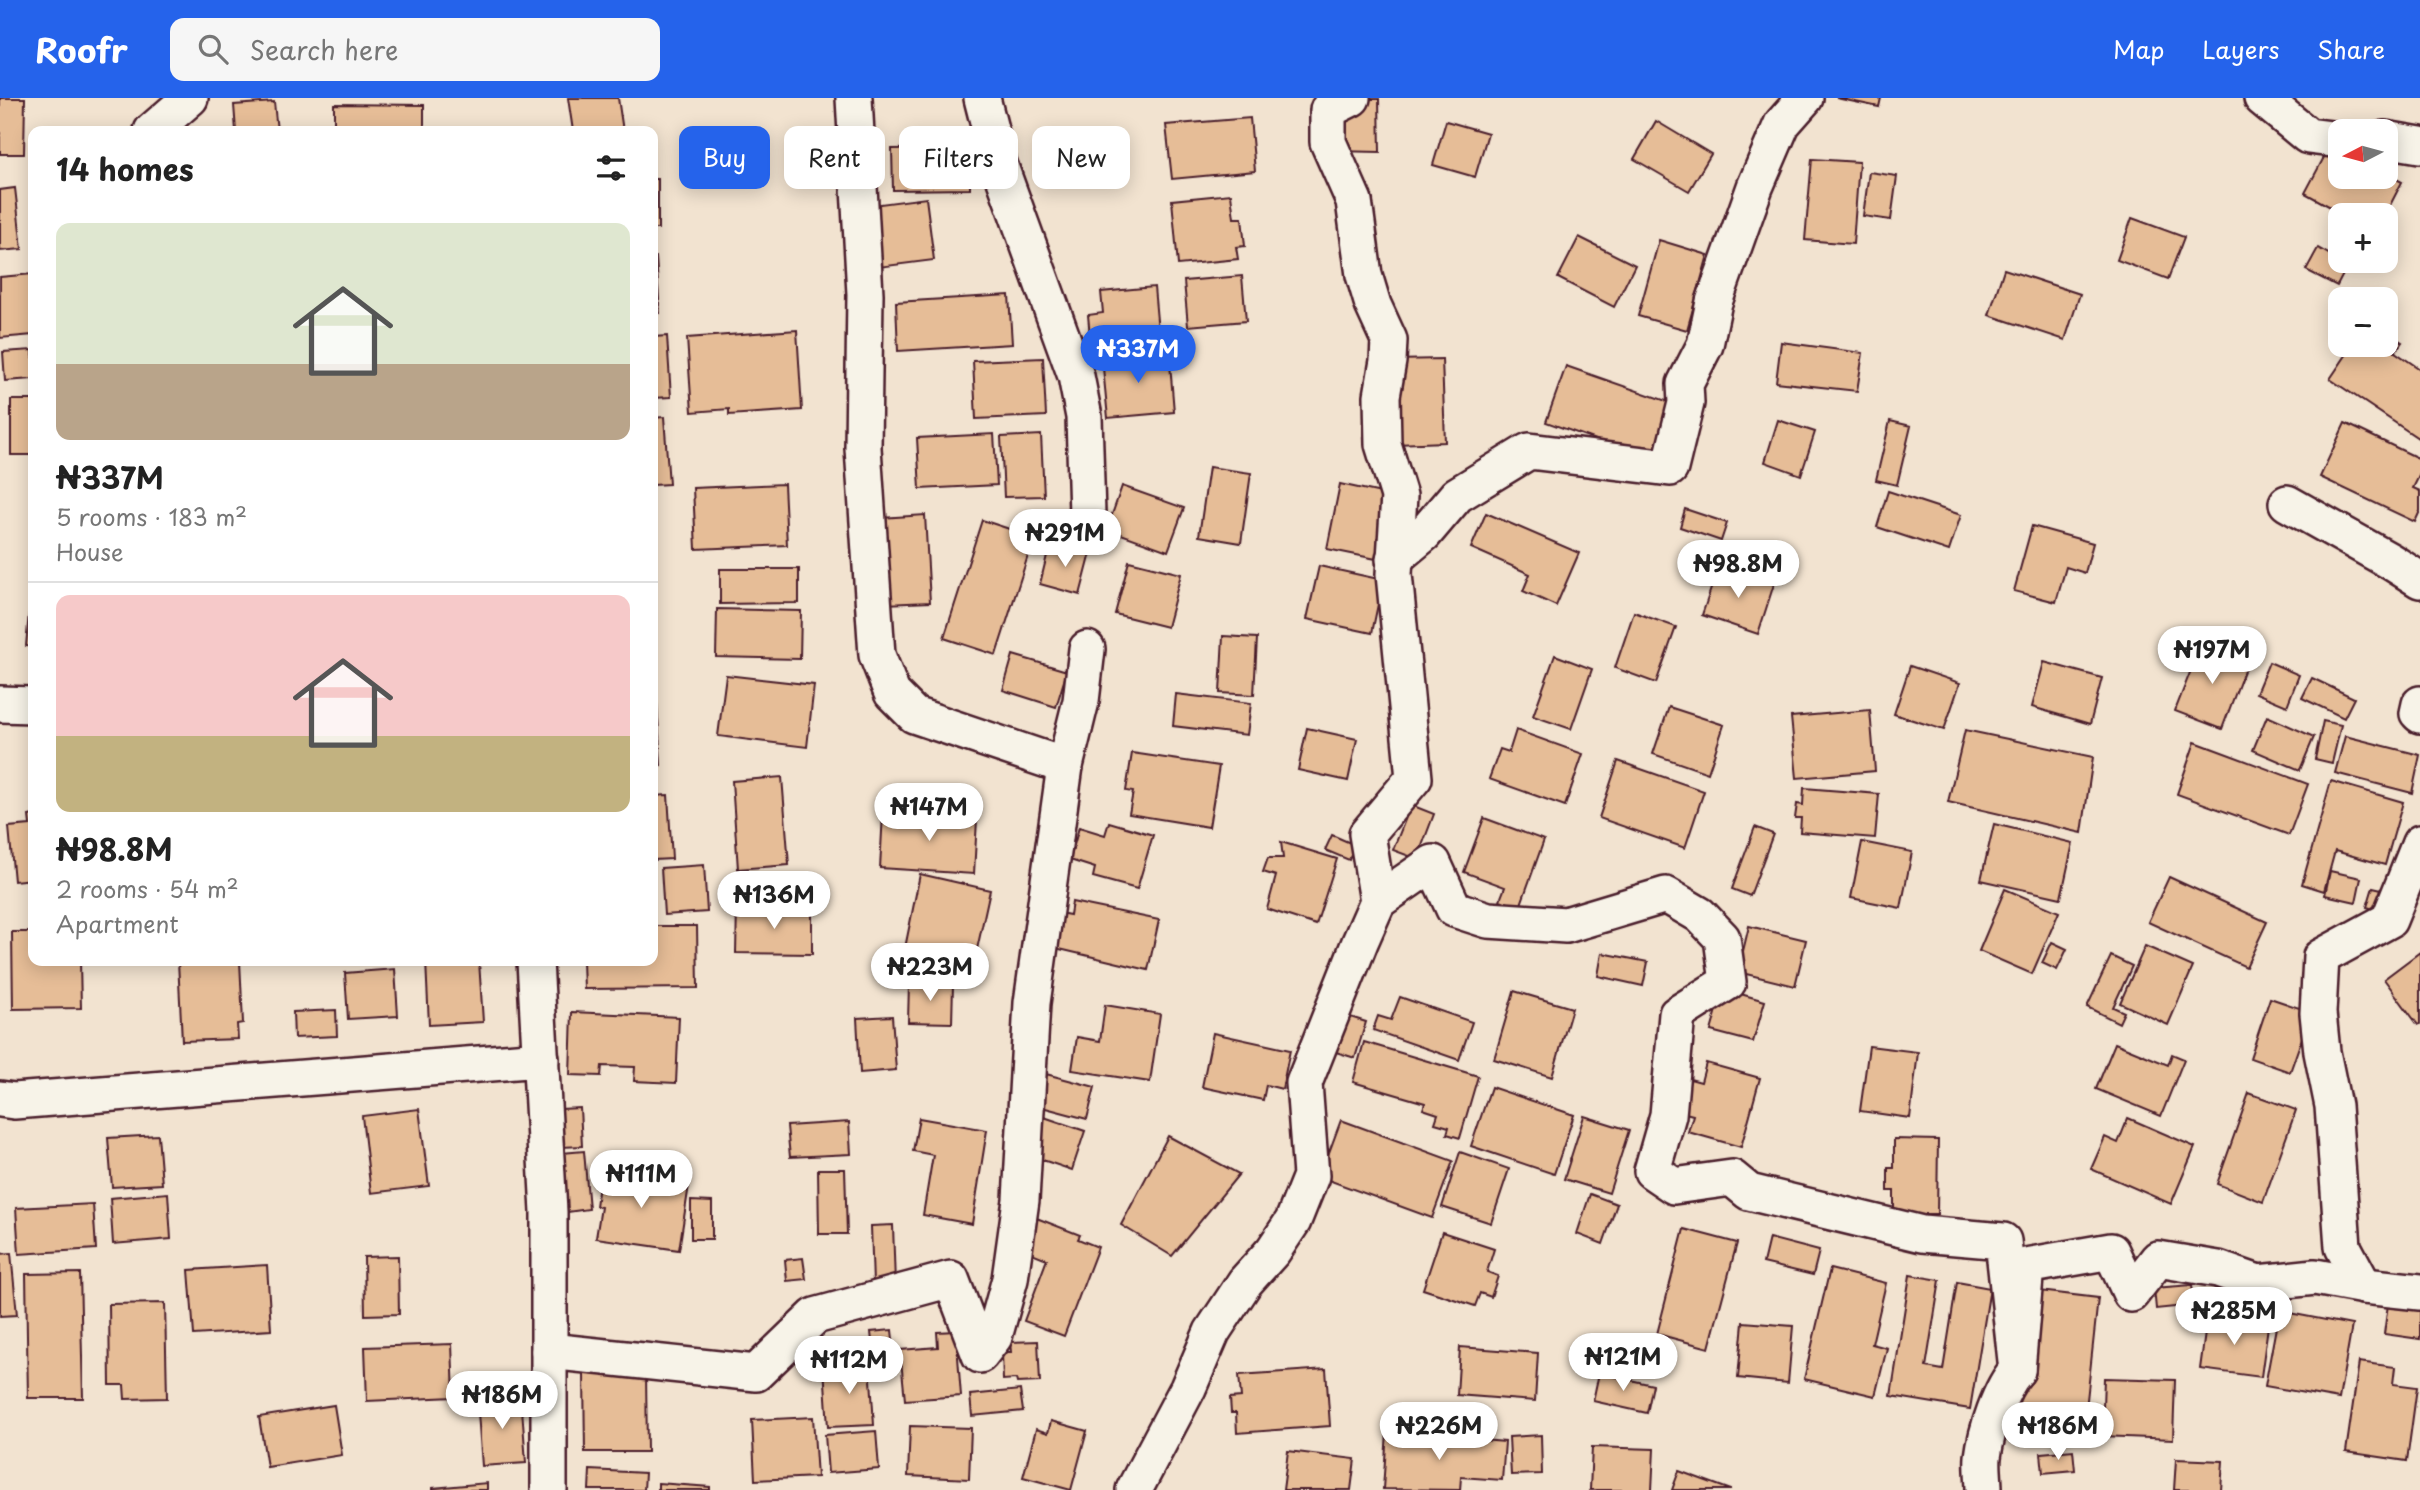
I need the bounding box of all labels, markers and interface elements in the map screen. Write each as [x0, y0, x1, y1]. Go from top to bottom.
search box [170, 18, 660, 81]
text: Roofr [35, 24, 128, 74]
icon: search [194, 30, 232, 68]
text: Search here [250, 30, 398, 69]
text: Map [2113, 31, 2164, 67]
text: Layers [2202, 31, 2279, 67]
text: Share [2317, 31, 2385, 67]
north arrow [2328, 119, 2398, 189]
map controls [2328, 119, 2398, 357]
chip: Buy [679, 126, 770, 189]
chip: Rent [784, 126, 885, 189]
chip: Filters [899, 126, 1018, 189]
chip: New [1032, 126, 1130, 189]
text: 14 homes [56, 146, 194, 191]
icon: filters [592, 149, 630, 187]
button: + [2328, 203, 2398, 273]
icon: home [280, 268, 406, 394]
button: − [2328, 287, 2398, 357]
pin: ₦337M [1089, 326, 1187, 385]
text: ₦337M [1097, 330, 1179, 365]
text: ₦337M [56, 454, 164, 499]
text: 5 rooms · 183 m² [56, 499, 247, 534]
pin: ₦291M [1016, 510, 1114, 569]
text: ₦291M [1025, 514, 1105, 549]
text: House [56, 534, 123, 569]
pin: ₦98.8M [1681, 540, 1795, 600]
text: ₦98.8M [1693, 545, 1783, 580]
pin: ₦197M [2163, 626, 2261, 686]
text: ₦197M [2174, 631, 2250, 666]
icon: home [280, 640, 406, 766]
pin: ₦147M [880, 784, 978, 843]
text: ₦147M [890, 788, 968, 823]
text: ₦98.8M [56, 826, 173, 871]
text: 2 rooms · 54 m² [56, 871, 239, 906]
pin: ₦136M [725, 872, 823, 931]
text: ₦136M [733, 876, 815, 911]
text: Apartment [56, 906, 179, 941]
pin: ₦223M [881, 944, 979, 1003]
text: ₦223M [887, 948, 973, 983]
pin: ₦111M [592, 1150, 690, 1210]
text: ₦111M [606, 1155, 676, 1190]
pin: ₦285M [2185, 1288, 2283, 1347]
text: ₦285M [2191, 1292, 2277, 1327]
pin: ₦121M [1574, 1334, 1672, 1393]
pin: ₦112M [800, 1336, 898, 1396]
text: ₦121M [1585, 1338, 1661, 1373]
text: ₦112M [810, 1341, 888, 1376]
pin: ₦186M [453, 1372, 551, 1431]
text: ₦186M [462, 1376, 542, 1411]
pin: ₦226M [1390, 1402, 1488, 1462]
pin: ₦186M [2009, 1402, 2107, 1462]
text: ₦226M [1396, 1407, 1482, 1442]
text: ₦186M [2018, 1407, 2098, 1442]

